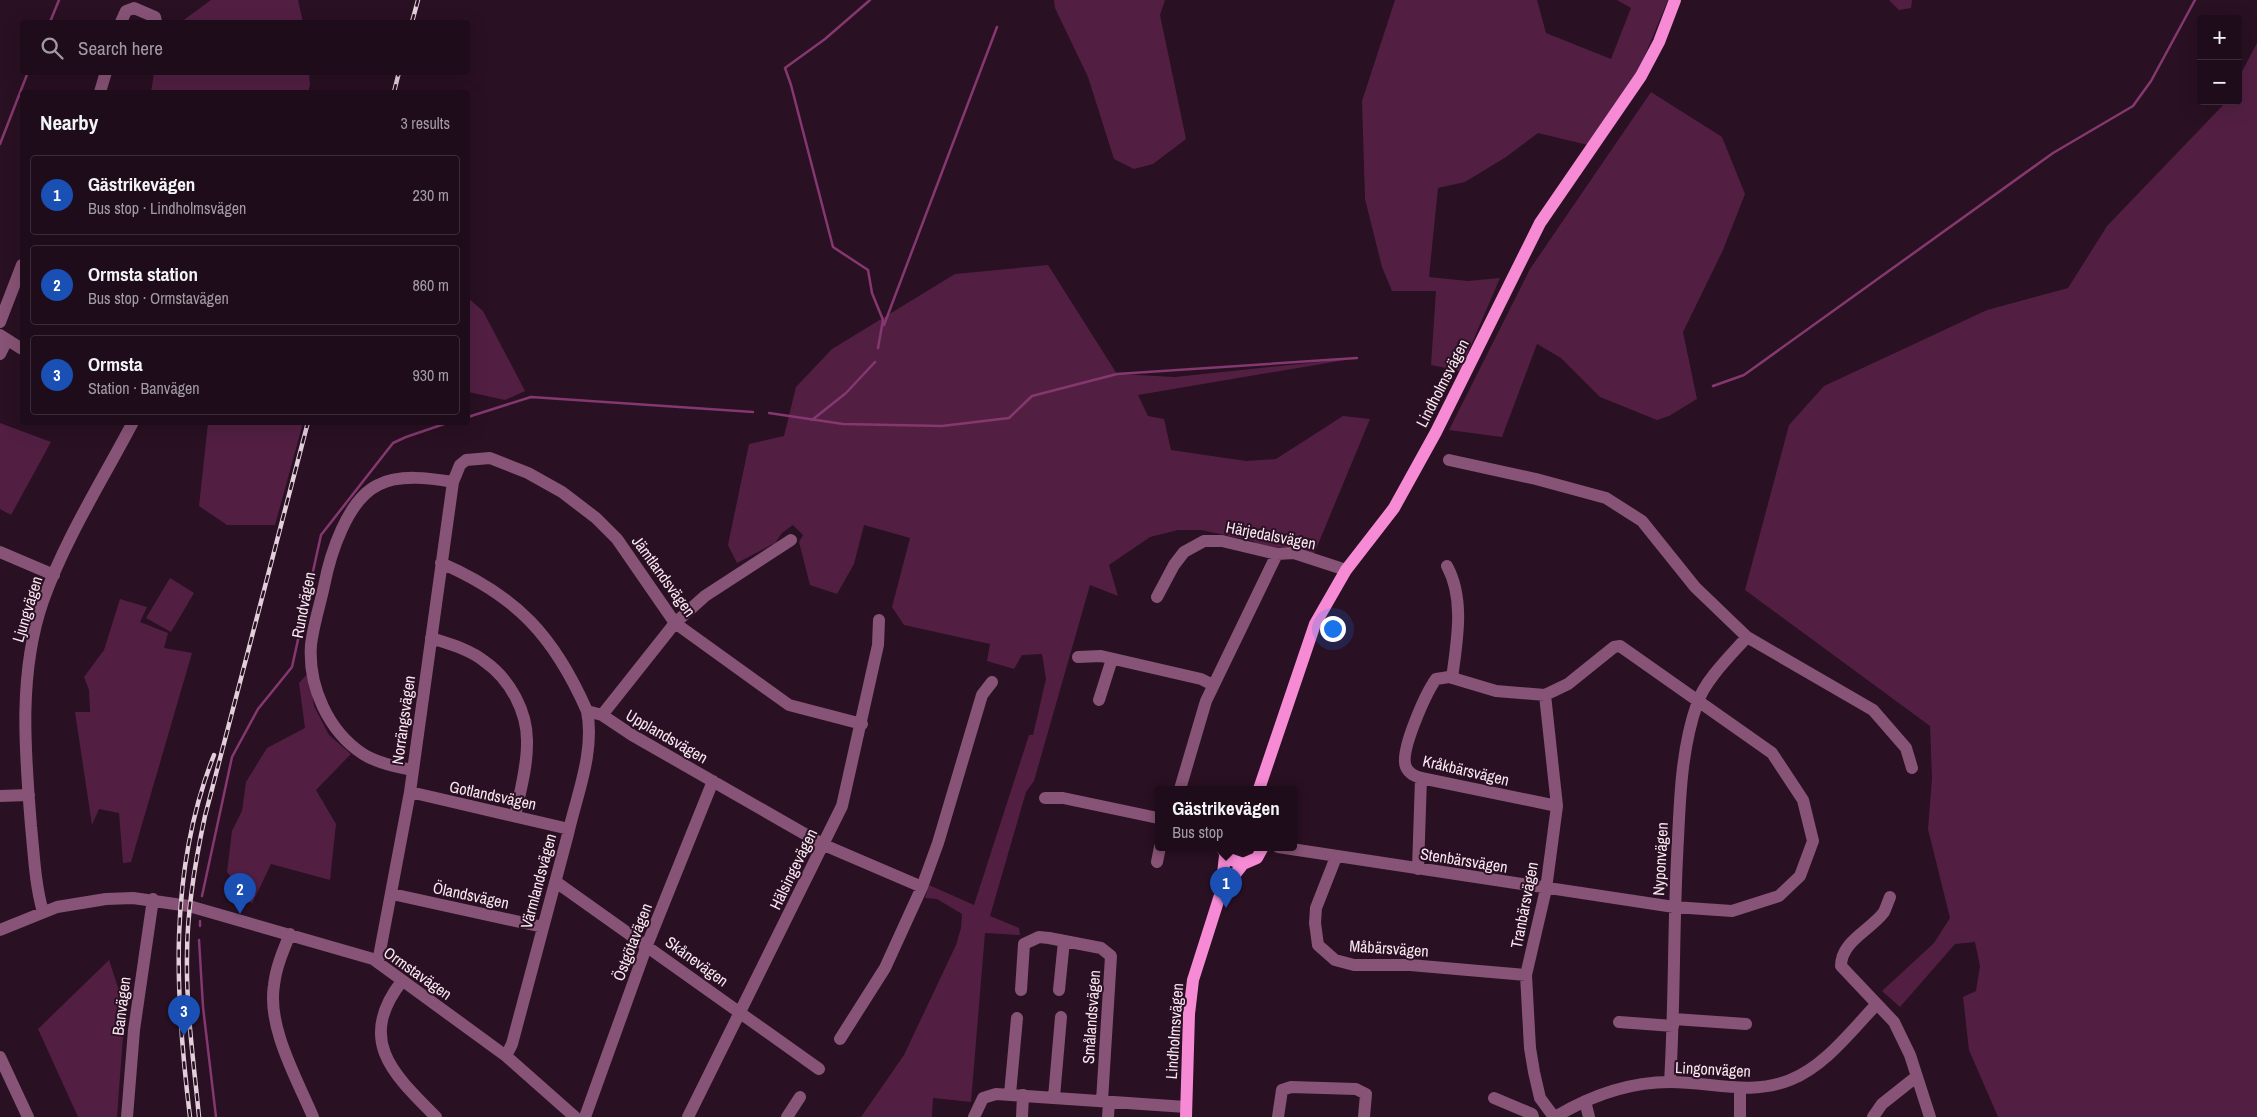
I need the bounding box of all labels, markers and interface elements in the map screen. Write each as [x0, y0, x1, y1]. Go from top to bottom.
map controls [2197, 15, 2242, 105]
button: + [2197, 15, 2242, 60]
search box [20, 20, 470, 75]
icon: search [38, 34, 66, 62]
text: Search here [78, 35, 163, 61]
button: − [2197, 60, 2242, 105]
text: Nearby [40, 108, 98, 137]
text: 3 results [400, 112, 450, 134]
text: Gästrikevägen [88, 171, 195, 197]
text: 1 [53, 184, 61, 206]
text: 230 m [413, 184, 449, 206]
text: Bus stop · Lindholmsvägen [88, 197, 246, 219]
text: Ormsta station [88, 261, 198, 287]
text: 2 [53, 274, 61, 296]
text: 860 m [413, 274, 449, 296]
text: Bus stop · Ormstavägen [88, 287, 229, 309]
street label: Lindholmsvägen [1410, 335, 1474, 431]
text: Ormsta [88, 351, 143, 377]
text: 3 [53, 364, 61, 386]
text: 930 m [413, 364, 449, 386]
text: Station · Banvägen [88, 377, 200, 399]
street label: Härjedalsvägen [1224, 516, 1318, 554]
street label: Jämtlandsvägen [627, 531, 701, 621]
street label: Rundvägen [286, 570, 320, 640]
street label: Ljungvägen [7, 573, 47, 645]
your location [1320, 616, 1346, 642]
street label: Norrängsvägen [386, 674, 420, 766]
street label: Upplandsvägen [622, 704, 712, 768]
street label: Kråkbärsvägen [1421, 749, 1511, 791]
street label: Gotlandsvägen [448, 775, 538, 815]
popup [1155, 786, 1297, 851]
text: Gästrikevägen [1172, 795, 1280, 821]
text: Bus stop [1172, 821, 1223, 843]
street label: Nyponvägen [1647, 822, 1673, 896]
street label: Hälsingevägen [764, 825, 822, 913]
street label: Värmlandsvägen [515, 831, 561, 931]
street label: Stenbärsvägen [1419, 842, 1509, 878]
street label: Tranbärsvägen [1505, 860, 1543, 950]
pin: 1 [1210, 867, 1242, 908]
pin: 2 [224, 873, 256, 914]
street label: Ölandsvägen [431, 876, 511, 914]
street label: Östgötavägen [607, 900, 657, 984]
street label: Skånevägen [661, 931, 733, 991]
street label: Måbärsvägen [1349, 934, 1429, 962]
street label: Ormstavägen [379, 941, 457, 1005]
street label: Smålandsvägen [1077, 969, 1105, 1065]
street label: Banvägen [106, 975, 136, 1037]
street label: Lindholmsvägen [1160, 982, 1188, 1080]
pin: 3 [168, 995, 200, 1036]
street label: Lingonvägen [1675, 1056, 1751, 1082]

